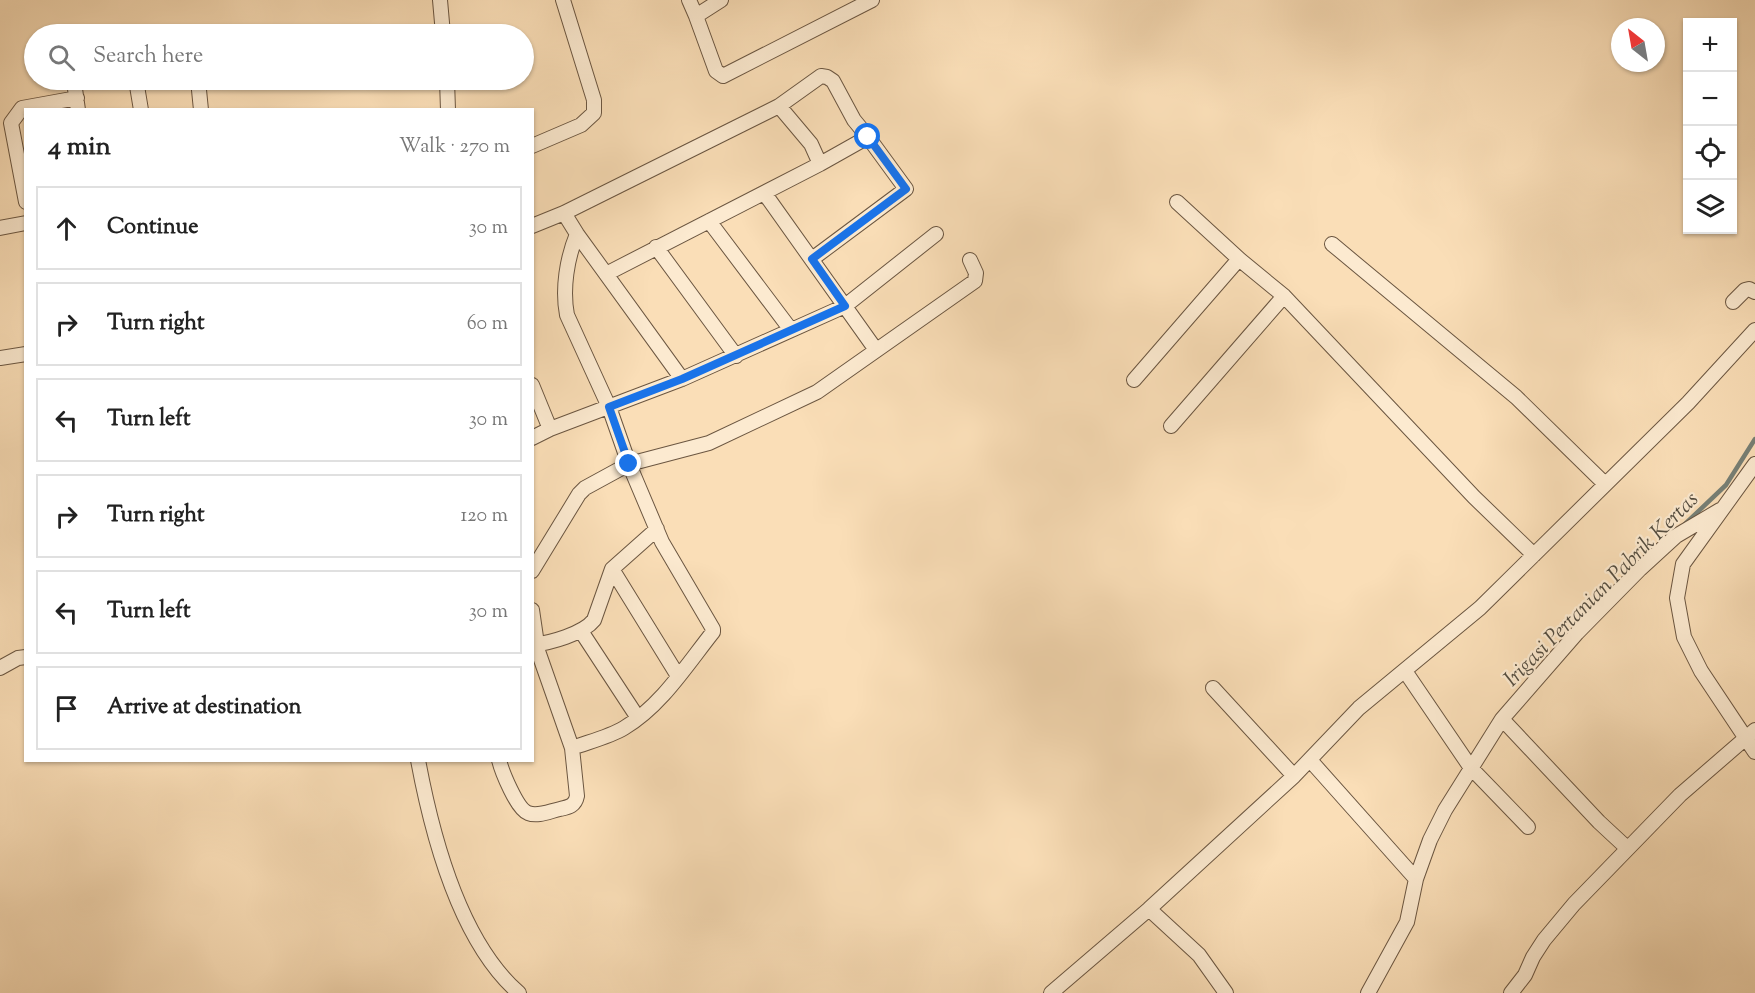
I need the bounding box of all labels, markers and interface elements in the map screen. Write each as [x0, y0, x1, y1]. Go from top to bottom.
north arrow [1611, 18, 1665, 72]
map controls [1683, 18, 1737, 234]
button: + [1683, 18, 1737, 72]
search box [24, 24, 534, 90]
icon: search [45, 41, 78, 74]
text: Search here [93, 41, 203, 73]
button: − [1683, 72, 1737, 126]
route start [854, 123, 880, 149]
button: locate [1683, 126, 1737, 180]
text: 4 min [48, 129, 111, 166]
text: Walk · 270 m [399, 133, 510, 162]
button: layers [1683, 180, 1737, 234]
icon: ahead [50, 212, 83, 245]
text: Continue [107, 212, 198, 244]
text: 30 m [469, 214, 508, 243]
icon: right [50, 308, 83, 341]
text: Turn right [107, 308, 204, 340]
text: 60 m [467, 310, 508, 339]
icon: left [50, 404, 83, 437]
text: Turn left [107, 404, 190, 436]
text: 30 m [469, 406, 508, 435]
route end [615, 450, 641, 476]
water label: Irigasi Pertanian Pabrik Kertas [1497, 485, 1707, 695]
icon: right [50, 500, 83, 533]
text: Turn right [107, 500, 204, 532]
text: 120 m [460, 502, 508, 531]
icon: left [50, 596, 83, 629]
text: Turn left [107, 596, 190, 628]
text: 30 m [469, 598, 508, 627]
icon: arrive [50, 692, 83, 725]
text: Arrive at destination [107, 692, 302, 724]

